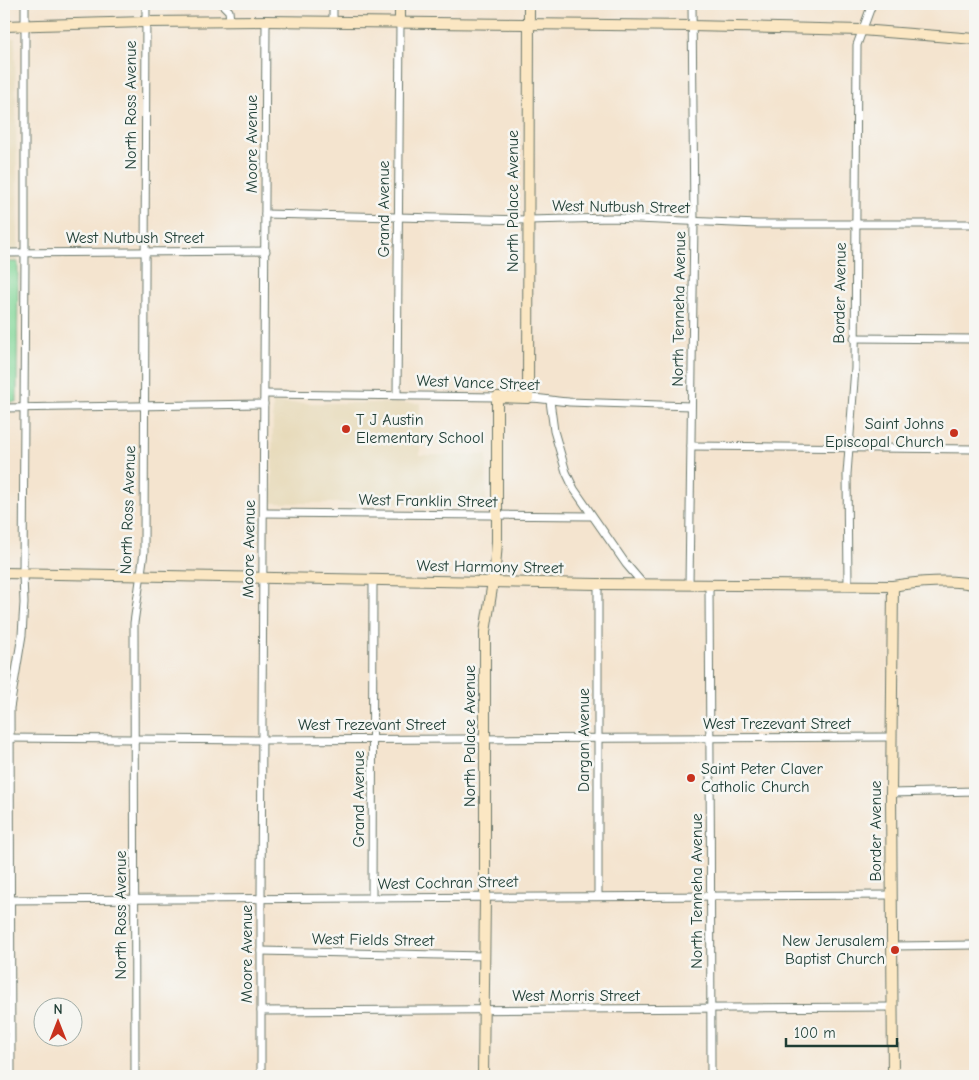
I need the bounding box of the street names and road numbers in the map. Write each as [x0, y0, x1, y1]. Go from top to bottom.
street label: North Ross Avenue [122, 41, 140, 169]
street label: Moore Avenue [243, 95, 261, 193]
street label: North Palace Avenue [504, 130, 522, 272]
street label: Grand Avenue [375, 160, 393, 258]
street label: West Nutbush Street [552, 197, 691, 217]
street label: West Nutbush Street [66, 229, 204, 247]
street label: North Tenneha Avenue [669, 231, 689, 387]
street label: Border Avenue [830, 242, 850, 344]
street label: West Vance Street [416, 372, 540, 394]
street label: North Ross Avenue [117, 445, 139, 575]
street label: West Franklin Street [358, 491, 498, 511]
street label: Moore Avenue [239, 500, 259, 598]
street label: West Harmony Street [417, 557, 564, 577]
street label: North Palace Avenue [461, 665, 479, 807]
street label: Dargan Avenue [575, 688, 593, 792]
street label: West Trezevant Street [703, 715, 851, 733]
street label: West Trezevant Street [298, 716, 446, 734]
street label: Grand Avenue [350, 750, 368, 848]
street label: Border Avenue [867, 780, 885, 882]
street label: North Tenneha Avenue [688, 813, 706, 969]
street label: North Ross Avenue [112, 851, 130, 979]
street label: West Cochran Street [378, 873, 519, 893]
street label: Moore Avenue [238, 905, 256, 1003]
street label: West Fields Street [312, 930, 435, 950]
street label: West Morris Street [512, 987, 640, 1005]

